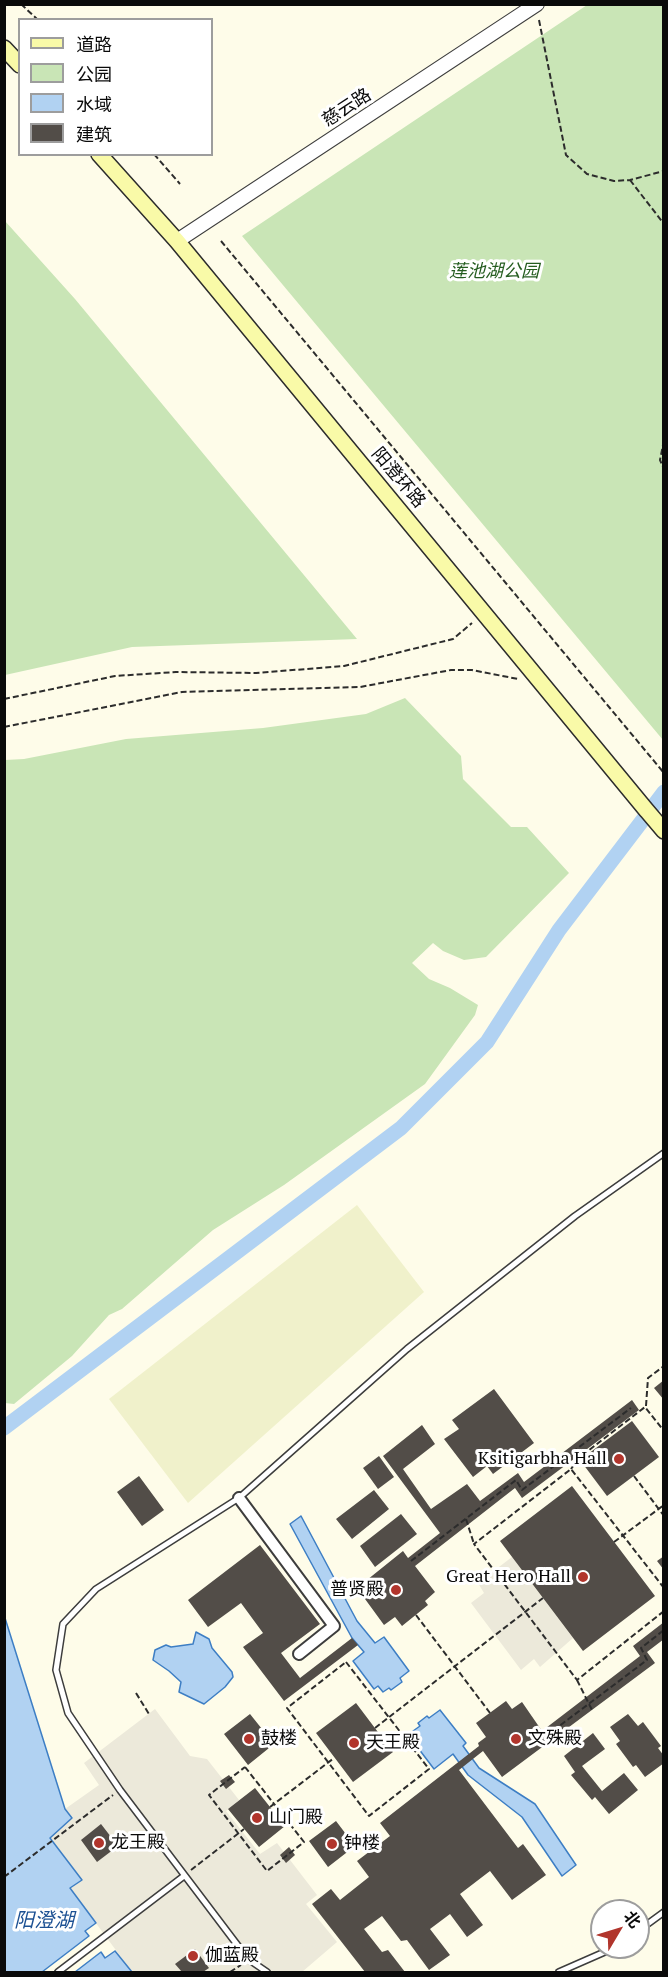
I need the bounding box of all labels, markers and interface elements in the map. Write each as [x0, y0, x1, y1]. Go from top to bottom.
legend [18, 18, 213, 156]
text: 道路 [76, 32, 112, 56]
text: 公园 [76, 62, 112, 86]
street label: 慈云路 [318, 84, 376, 132]
text: 水域 [76, 92, 112, 116]
text: 建筑 [76, 122, 112, 146]
park label: 莲池湖公园 [449, 261, 539, 283]
street label: 阳澄环路 [367, 443, 429, 513]
place label: Ksitigarbha Hall [478, 1448, 607, 1470]
marker: Ksitigarbha Hall [612, 1452, 626, 1466]
place label: Great Hero Hall [446, 1566, 571, 1588]
marker: Great Hero Hall [576, 1570, 590, 1584]
place label: 普贤殿 [330, 1579, 384, 1601]
marker: 普贤殿 [389, 1583, 403, 1597]
place label: 鼓楼 [261, 1728, 297, 1750]
place label: 文殊殿 [528, 1728, 582, 1750]
marker: 鼓楼 [242, 1732, 256, 1746]
place label: 天王殿 [366, 1732, 420, 1754]
marker: 文殊殿 [509, 1732, 523, 1746]
marker: 天王殿 [347, 1736, 361, 1750]
place label: 山门殿 [269, 1807, 323, 1829]
marker: 山门殿 [250, 1811, 264, 1825]
place label: 龙王殿 [111, 1832, 165, 1854]
place label: 钟楼 [344, 1833, 380, 1855]
marker: 龙王殿 [92, 1836, 106, 1850]
marker: 钟楼 [325, 1837, 339, 1851]
north arrow [590, 1899, 650, 1959]
text: 北 [619, 1906, 646, 1932]
water label: 阳澄湖 [14, 1909, 74, 1933]
place label: 伽蓝殿 [205, 1945, 259, 1967]
marker: 伽蓝殿 [186, 1949, 200, 1963]

